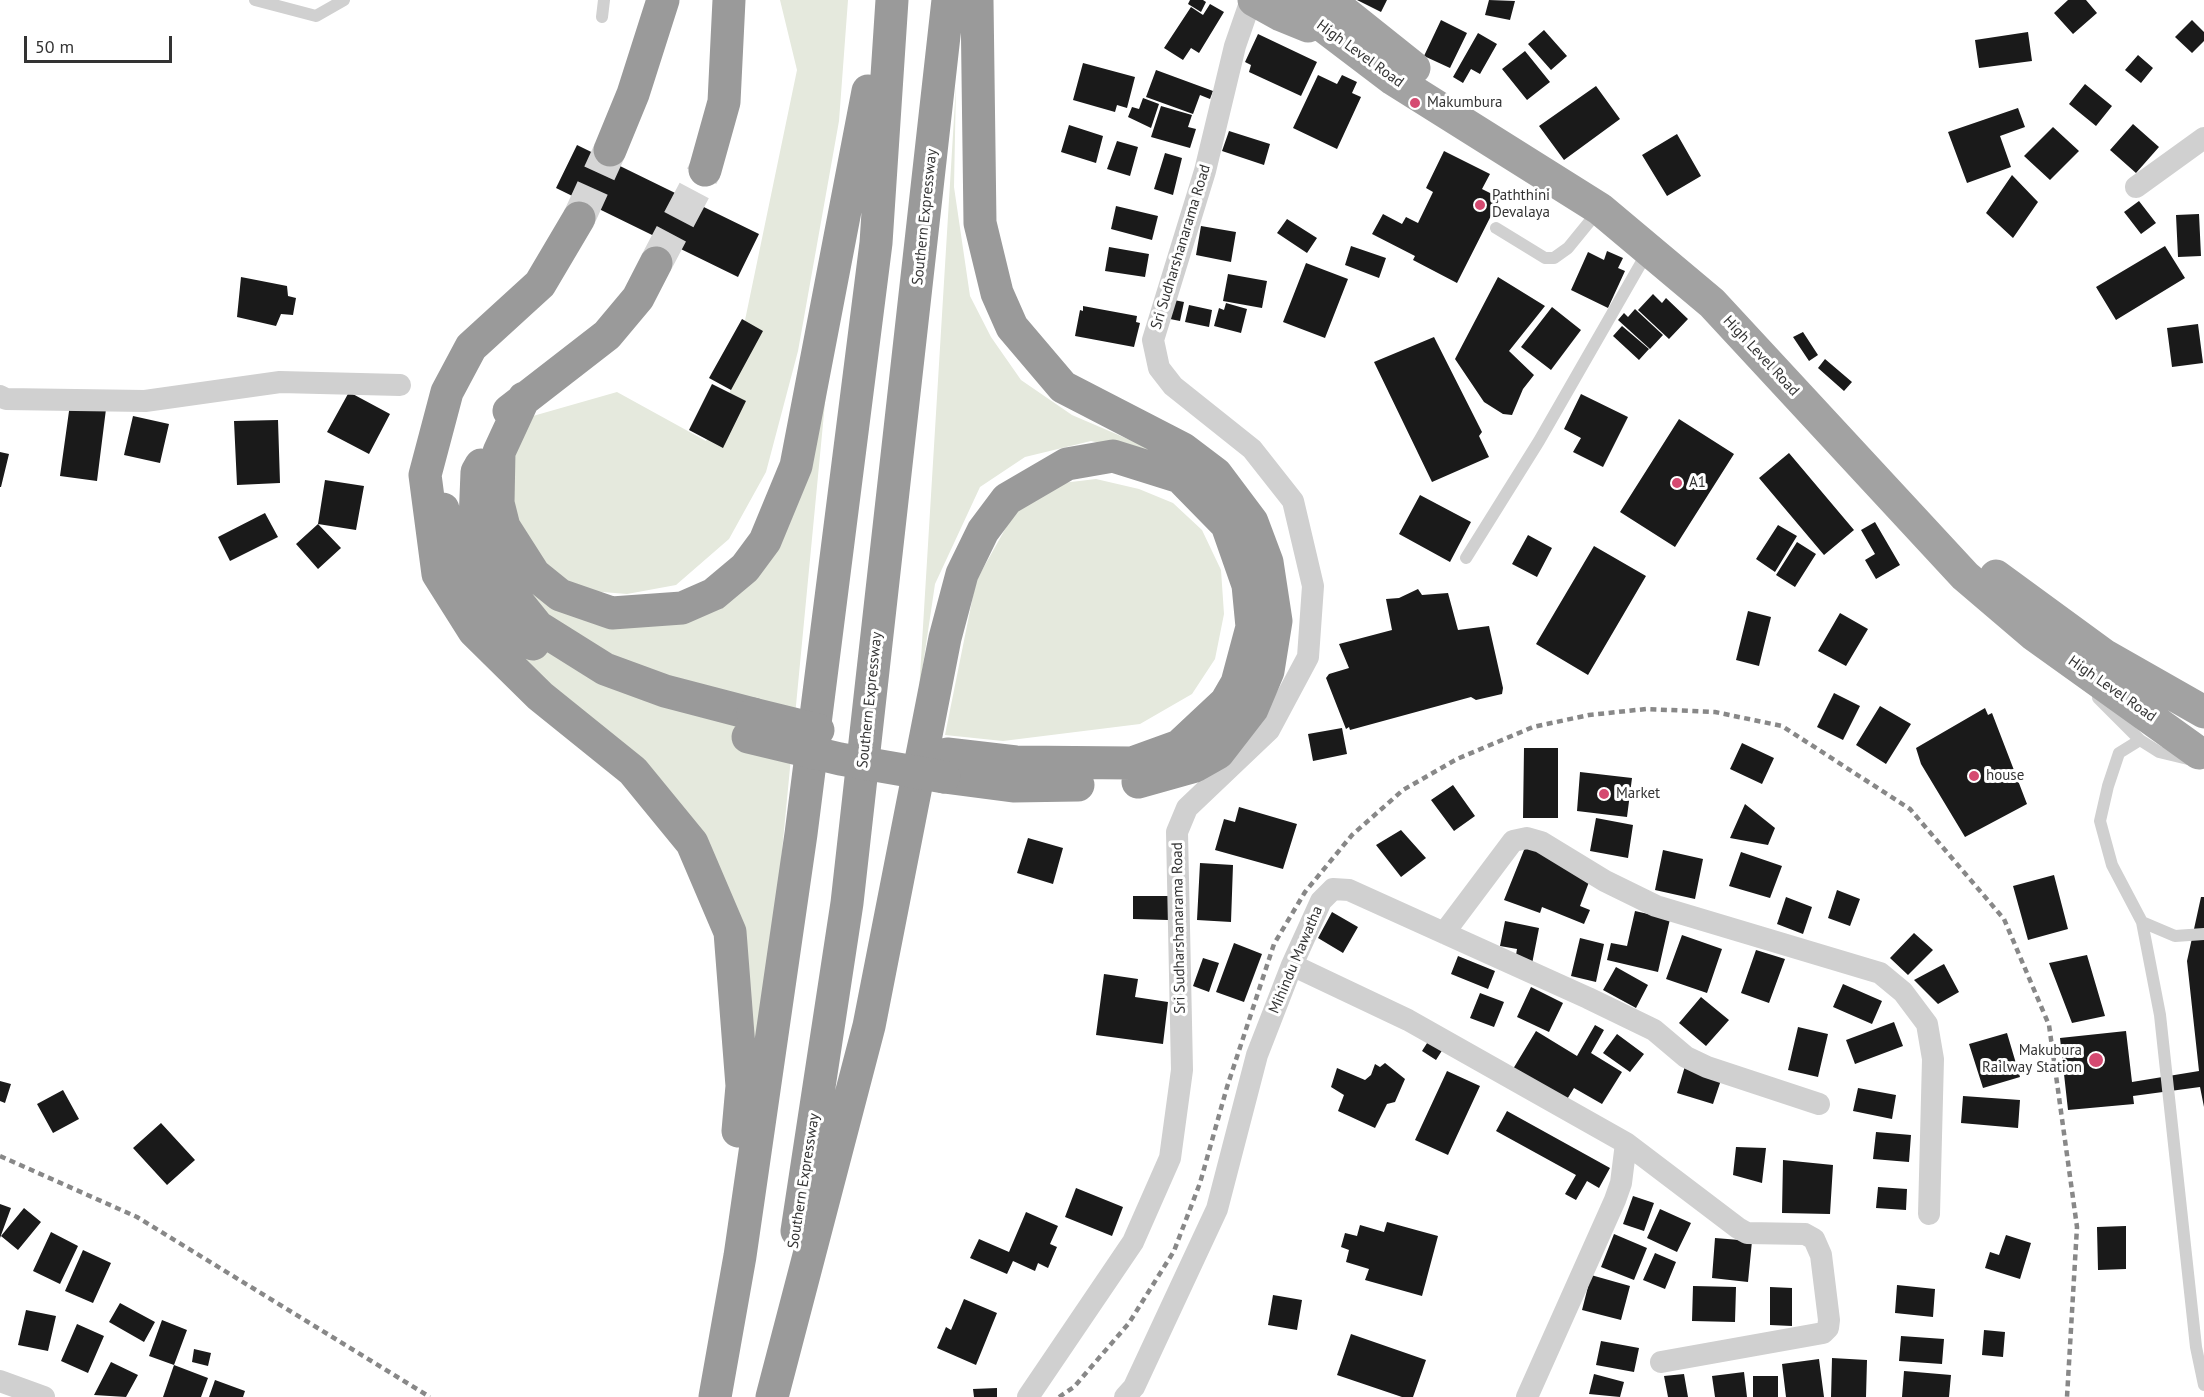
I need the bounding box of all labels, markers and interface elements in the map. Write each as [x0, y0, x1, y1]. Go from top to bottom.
street label: High Level Road [1313, 16, 1407, 92]
scale bar [27, 24, 176, 62]
text: 50 m [35, 35, 74, 58]
place label: Makumbura [1427, 94, 1502, 112]
marker: Makumbura [1408, 96, 1422, 110]
street label: Southern Expressway [909, 148, 941, 286]
street label: Sri Sudharshanarama Road [1147, 162, 1215, 332]
place label: Paththini Devalaya [1492, 187, 1550, 222]
marker: Paththini Devalaya [1473, 198, 1487, 212]
street label: High Level Road [1719, 312, 1803, 400]
place label: A1 [1689, 474, 1706, 492]
marker: A1 [1670, 476, 1684, 490]
street label: Southern Expressway [854, 631, 886, 769]
street label: High Level Road [2065, 652, 2159, 726]
place label: house [1986, 767, 2024, 785]
marker: house [1967, 769, 1981, 783]
place label: Market [1616, 785, 1660, 803]
marker: Market [1597, 787, 1611, 801]
street label: Sri Sudharshanarama Road [1169, 842, 1189, 1014]
street label: Mihindu Mawatha [1265, 904, 1327, 1016]
place label: Makubura Railway Station [1982, 1042, 2082, 1077]
marker: Makubura Railway Station [2087, 1051, 2105, 1069]
street label: Southern Expressway [784, 1112, 824, 1250]

